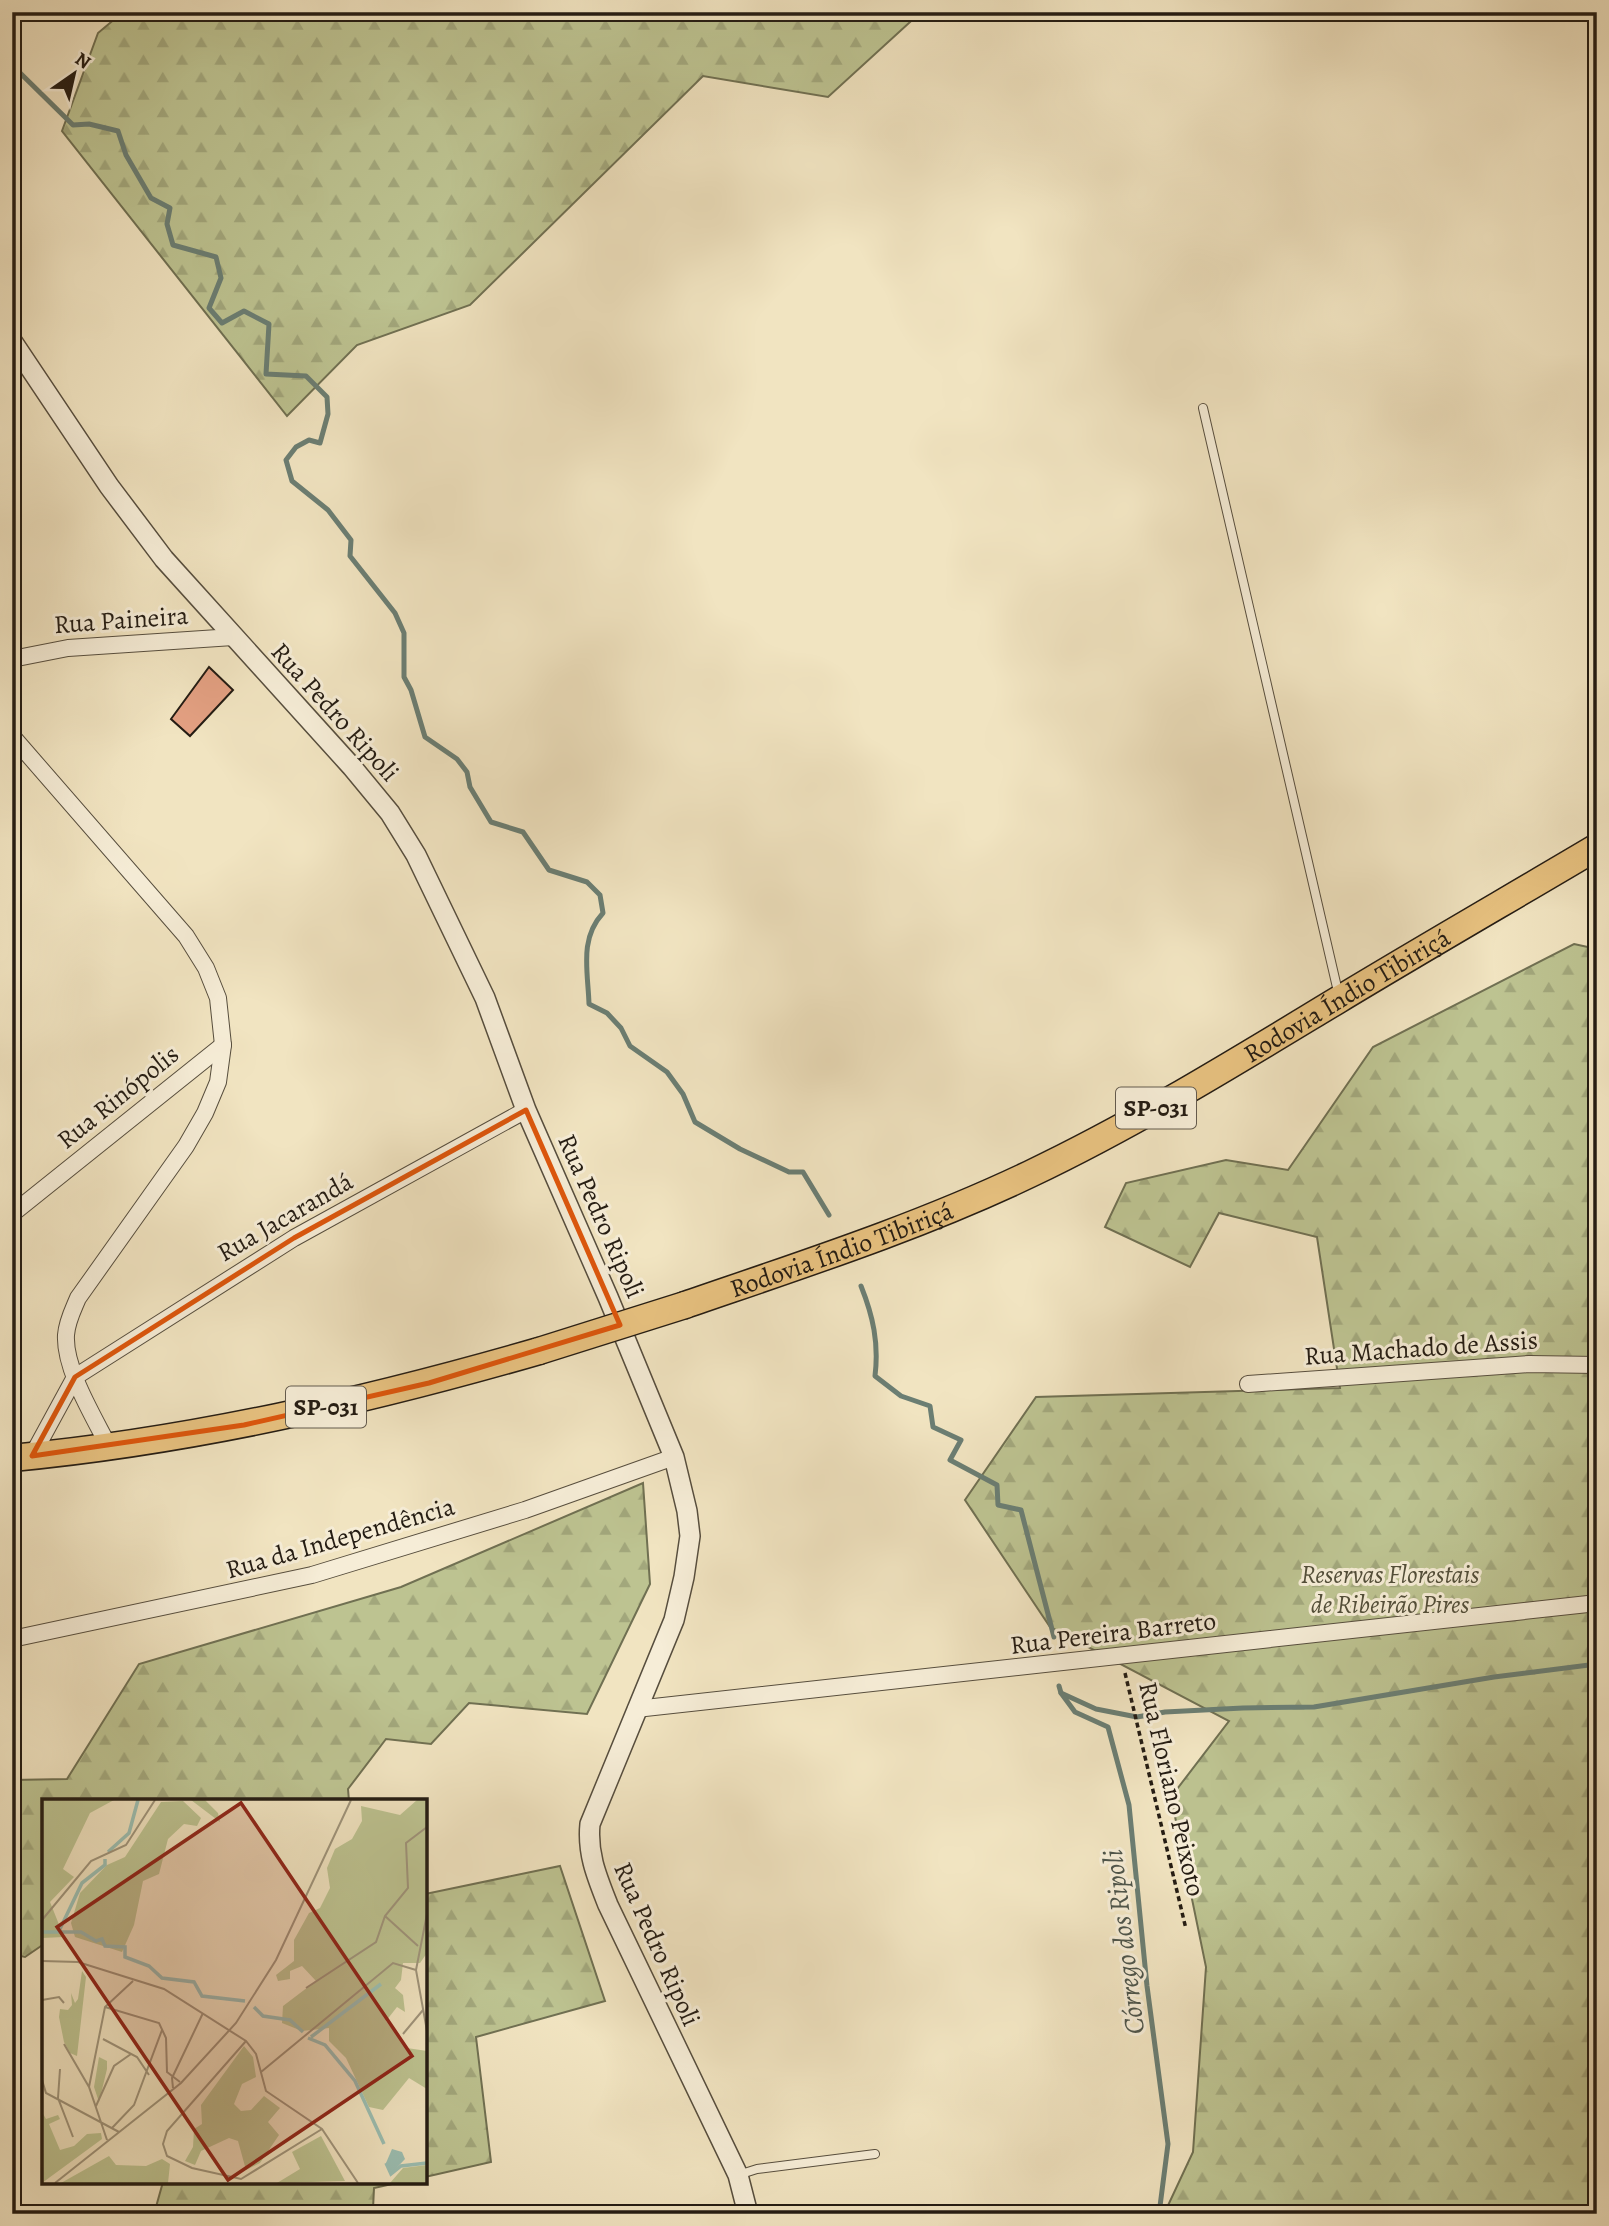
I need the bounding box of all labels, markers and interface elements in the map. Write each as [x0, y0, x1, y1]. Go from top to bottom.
north arrow [38, 38, 108, 108]
text: N [70, 46, 96, 75]
street label: Rua Paineira [53, 598, 189, 642]
street label: Rua Pedro Ripoli [263, 635, 407, 789]
street label: Rodovia Índio Tibiriçá [1237, 920, 1456, 1071]
street label: Rua Rinópolis [50, 1037, 186, 1157]
road number: SP-031 [1116, 1088, 1196, 1128]
street label: Rua Pedro Ripoli [549, 1128, 653, 1304]
street label: Rua Jacarandá [211, 1164, 359, 1270]
street label: Rodovia Índio Tibiriçá [725, 1193, 958, 1306]
street label: Rua Machado de Assis [1303, 1322, 1539, 1374]
road number: SP-031 [286, 1386, 366, 1428]
street label: Rua da Independência [221, 1489, 459, 1587]
park label: Reservas Florestais de Ribeirão Pires [1301, 1557, 1479, 1622]
street label: Rua Pereira Barreto [1008, 1603, 1218, 1663]
street label: Rua Floriano Peixoto [1130, 1678, 1214, 1900]
inset map [42, 1799, 427, 2184]
water label: Córrego dos Ripoli [1094, 1847, 1154, 2037]
street label: Rua Pedro Ripoli [605, 1856, 709, 2032]

